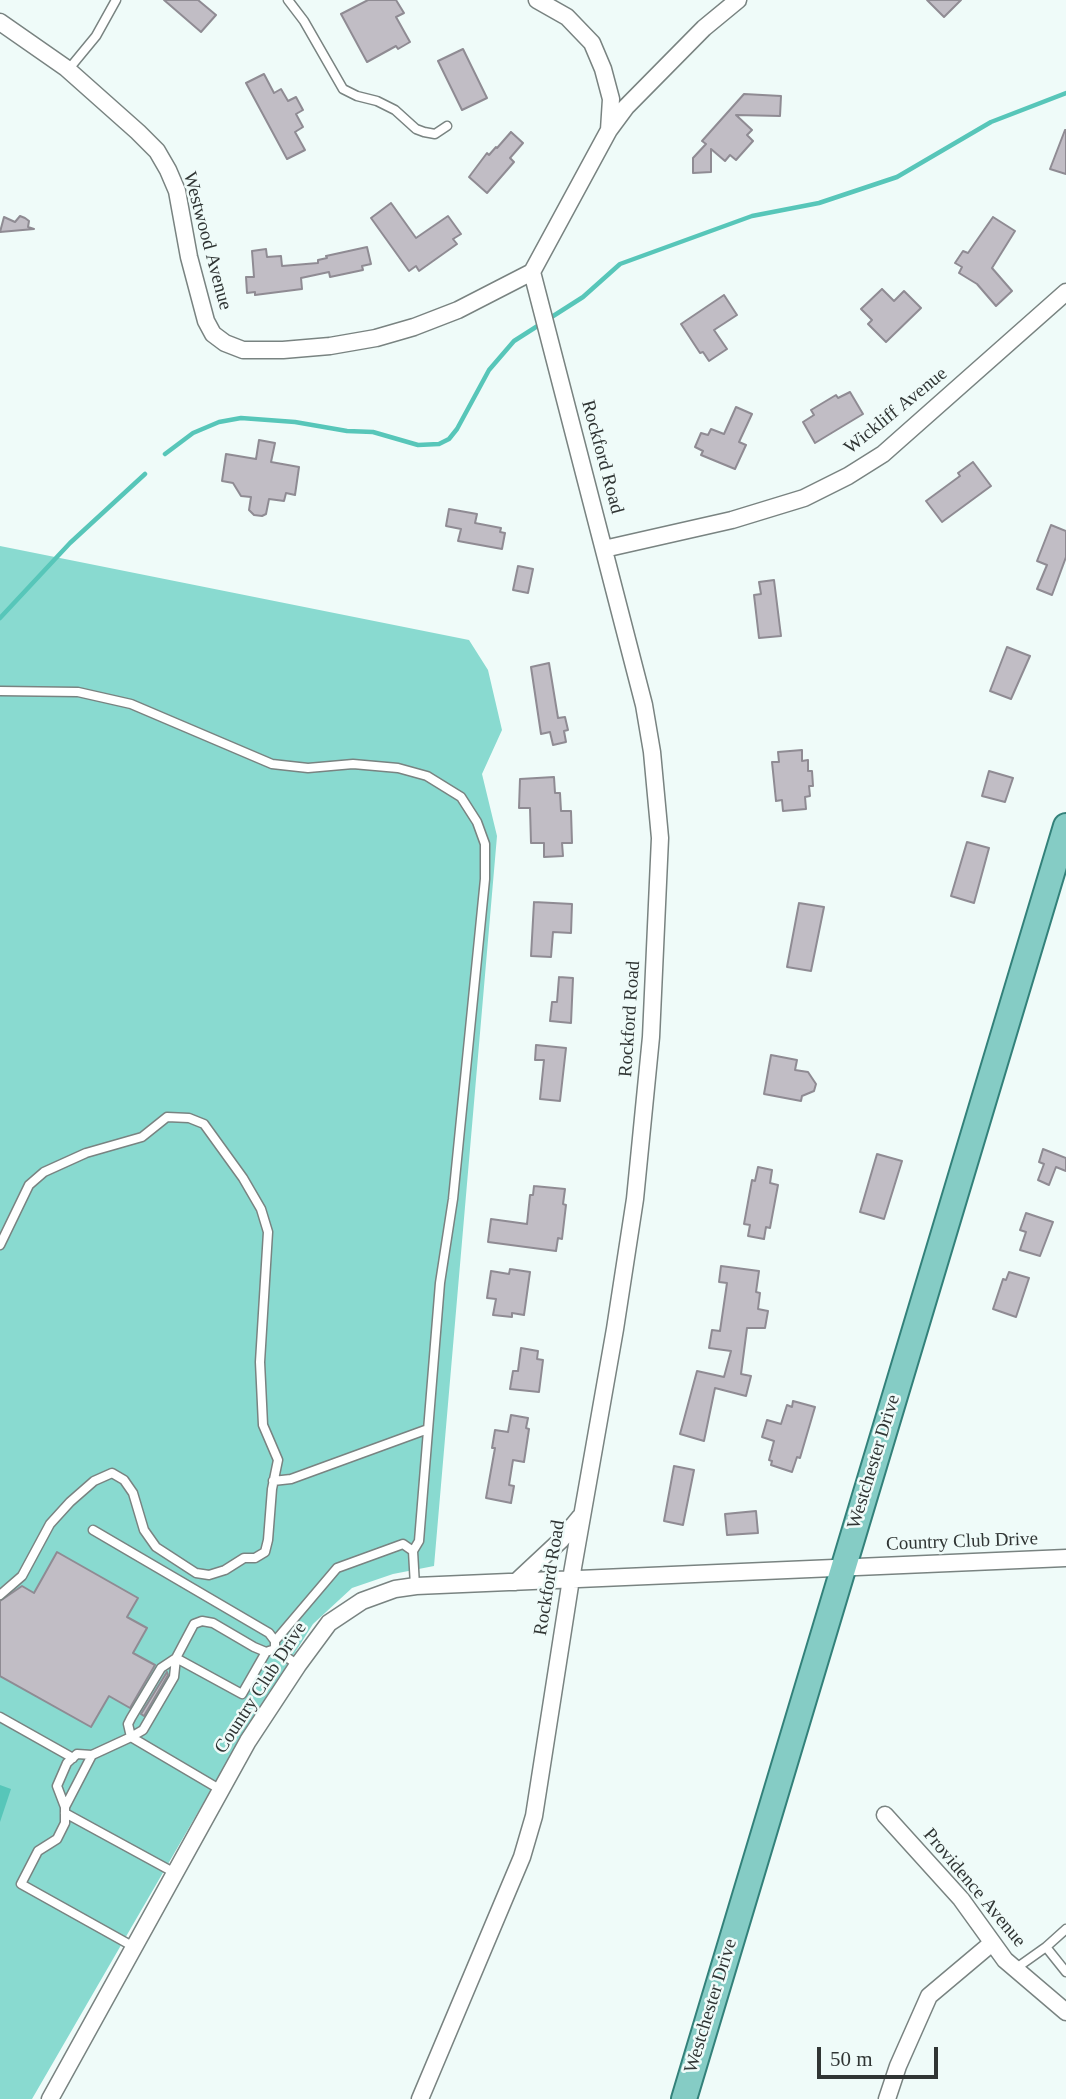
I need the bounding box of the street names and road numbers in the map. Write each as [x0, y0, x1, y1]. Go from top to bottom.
street label: Westwood Avenue [178, 169, 236, 313]
street label: Wickliff Avenue [840, 363, 952, 459]
street label: Rockford Road [576, 398, 628, 516]
street label: Rockford Road [615, 960, 645, 1078]
street label: Westchester Drive [843, 1392, 905, 1532]
street label: Rockford Road [530, 1519, 570, 1637]
street label: Country Club Drive [886, 1528, 1038, 1556]
street label: Country Club Drive [210, 1618, 312, 1758]
street label: Providence Avenue [918, 1824, 1030, 1952]
street label: Westchester Drive [680, 1936, 742, 2076]

